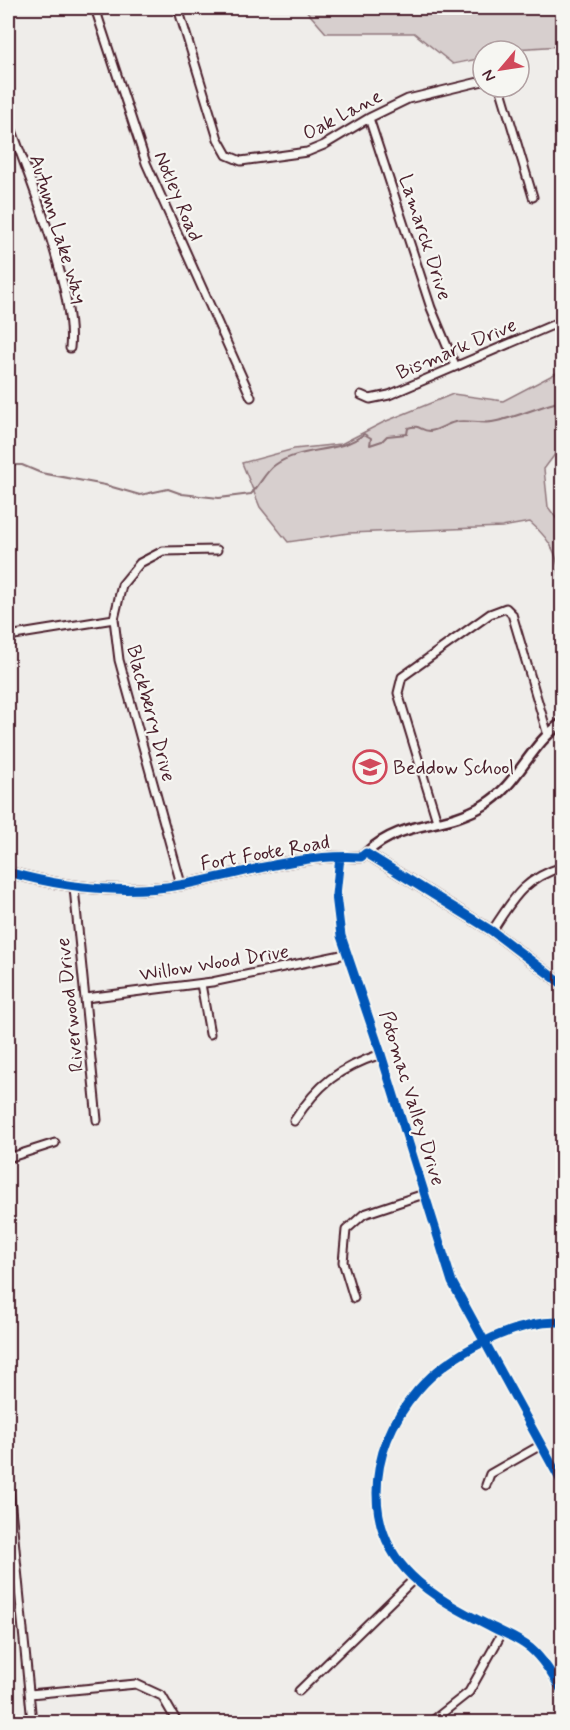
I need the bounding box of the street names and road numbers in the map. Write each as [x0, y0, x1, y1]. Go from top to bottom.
street label: Oak Lane [298, 83, 387, 148]
street label: Notley Road [147, 147, 209, 246]
street label: Autumn Lake Way [22, 151, 93, 307]
street label: Lamarck Drive [392, 171, 458, 304]
street label: Bismark Drive [392, 312, 521, 387]
street label: Blackberry Drive [119, 642, 182, 785]
street label: Fort Foote Road [199, 829, 332, 878]
street label: Riverwood Drive [50, 936, 91, 1073]
street label: Willow Wood Drive [138, 938, 291, 989]
street label: Potomac Valley Drive [372, 1008, 451, 1189]

